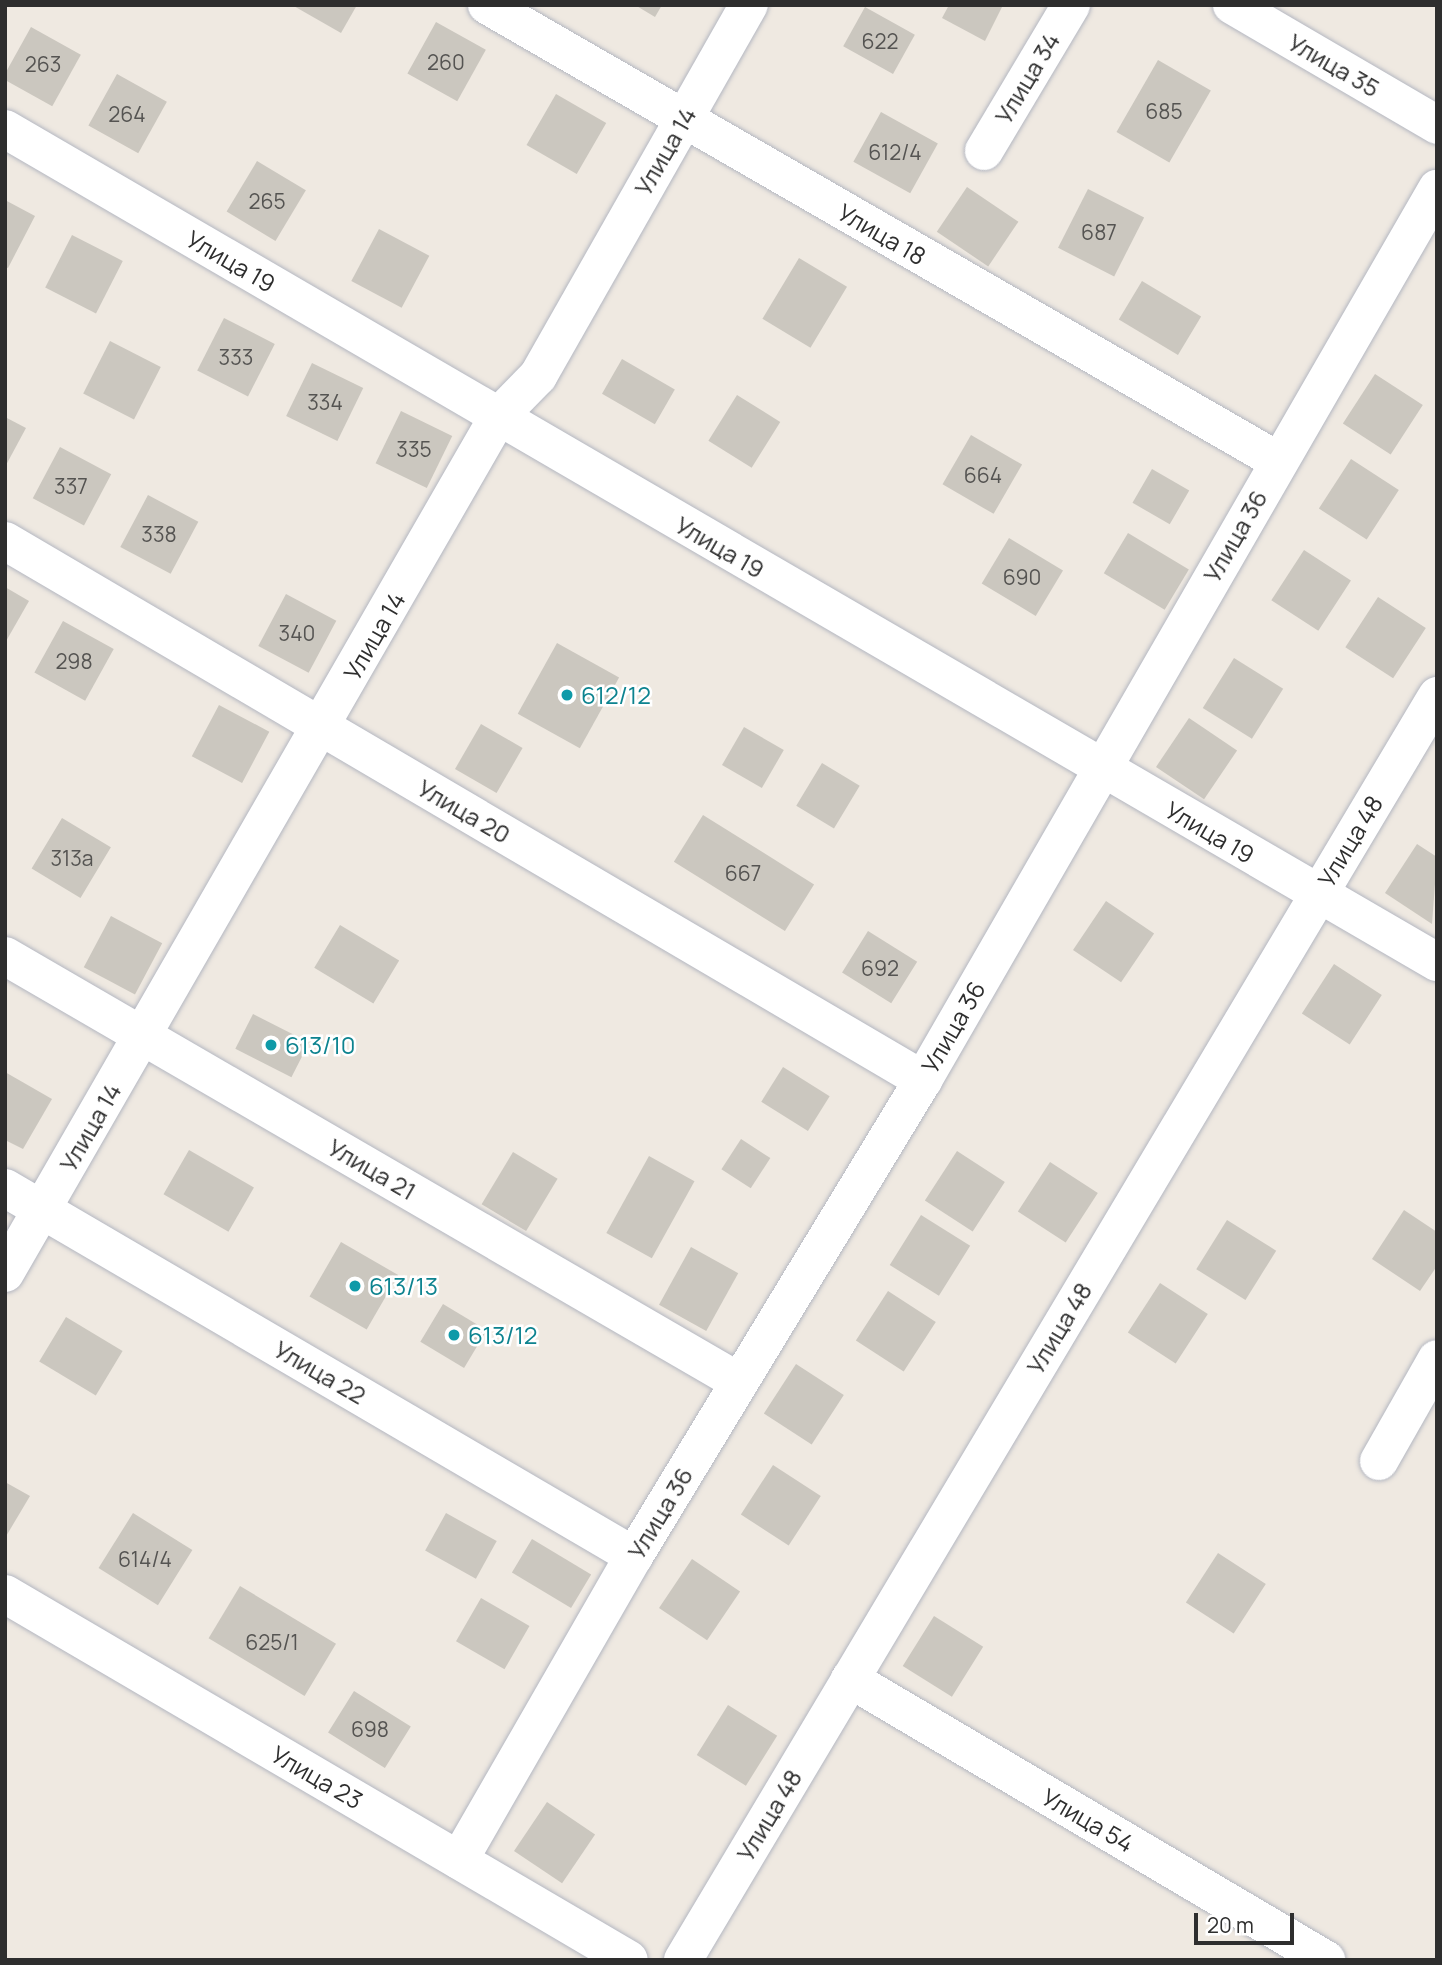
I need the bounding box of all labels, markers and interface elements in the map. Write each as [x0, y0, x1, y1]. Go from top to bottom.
street label: Улица 34 [989, 27, 1065, 129]
street label: Улица 35 [1283, 27, 1385, 103]
house number: 622 [862, 28, 898, 54]
house number: 260 [427, 49, 465, 75]
house number: 263 [25, 51, 61, 77]
house number: 685 [1145, 98, 1183, 124]
house number: 264 [108, 101, 146, 127]
street label: Улица 14 [628, 102, 702, 200]
house number: 612/4 [868, 139, 922, 165]
house number: 265 [248, 188, 286, 214]
street label: Улица 18 [833, 197, 931, 271]
house number: 687 [1081, 219, 1117, 245]
street label: Улица 19 [181, 224, 281, 298]
house number: 333 [219, 344, 253, 370]
house number: 334 [307, 389, 343, 415]
house number: 335 [396, 436, 432, 462]
house number: 664 [964, 462, 1002, 488]
house number: 337 [54, 473, 88, 499]
street label: Улица 36 [1197, 485, 1273, 587]
street label: Улица 19 [670, 510, 770, 584]
house number: 338 [141, 521, 177, 547]
house number: 690 [1003, 564, 1041, 590]
street label: Улица 14 [337, 587, 411, 685]
house number: 340 [279, 620, 315, 646]
house number: 298 [55, 648, 93, 674]
place label: 612/12 [581, 681, 651, 709]
marker: 612/12 [559, 687, 575, 703]
street label: Улица 20 [413, 773, 515, 849]
street label: Улица 48 [1312, 790, 1388, 892]
street label: Улица 19 [1160, 795, 1260, 869]
house number: 313а [50, 845, 94, 871]
house number: 667 [725, 860, 761, 886]
house number: 692 [861, 955, 899, 981]
street label: Улица 36 [915, 976, 991, 1078]
place label: 613/10 [285, 1031, 355, 1059]
marker: 613/10 [263, 1037, 279, 1053]
street label: Улица 14 [53, 1078, 127, 1176]
street label: Улица 21 [323, 1132, 421, 1206]
place label: 613/13 [369, 1272, 438, 1300]
street label: Улица 48 [1021, 1277, 1097, 1379]
marker: 613/13 [347, 1278, 363, 1294]
place label: 613/12 [468, 1321, 538, 1349]
marker: 613/12 [446, 1327, 462, 1343]
street label: Улица 22 [269, 1334, 371, 1410]
street label: Улица 36 [621, 1462, 699, 1564]
house number: 614/4 [118, 1546, 172, 1572]
house number: 625/1 [245, 1629, 299, 1655]
house number: 698 [351, 1716, 389, 1742]
street label: Улица 23 [266, 1739, 368, 1815]
street label: Улица 48 [731, 1764, 807, 1866]
street label: Улица 54 [1037, 1782, 1139, 1858]
scale bar [1197, 1898, 1297, 1942]
text: 20 m [1207, 1911, 1254, 1939]

